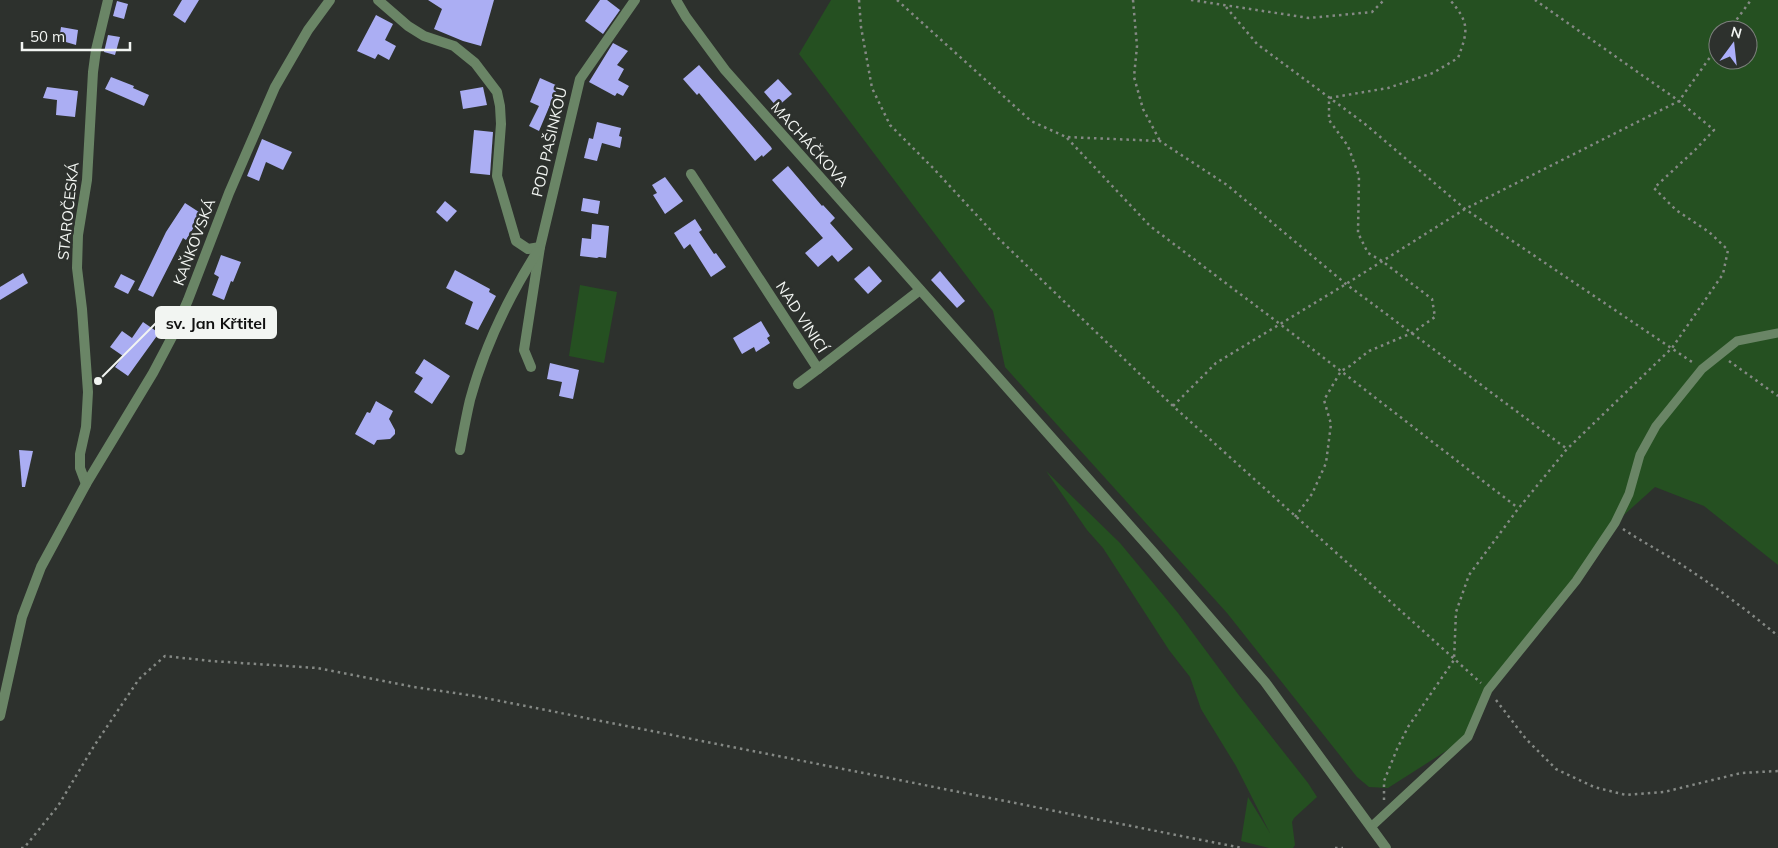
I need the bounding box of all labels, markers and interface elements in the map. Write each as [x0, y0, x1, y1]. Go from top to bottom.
scale bar [22, 20, 130, 52]
north arrow [1708, 20, 1758, 70]
text: N [1729, 22, 1744, 43]
text: 50 m [30, 27, 65, 46]
street label: POD PAŠINKOU [527, 85, 571, 199]
street label: MACHÁČKOVA [767, 98, 853, 190]
street label: STAROČESKÁ [53, 161, 83, 261]
street label: KAŇKOVSKÁ [169, 196, 219, 288]
street label: NAD VINICÍ [772, 278, 833, 357]
callout: sv. Jan Křtitel [156, 307, 276, 338]
text: sv. Jan Křtitel [166, 313, 266, 333]

